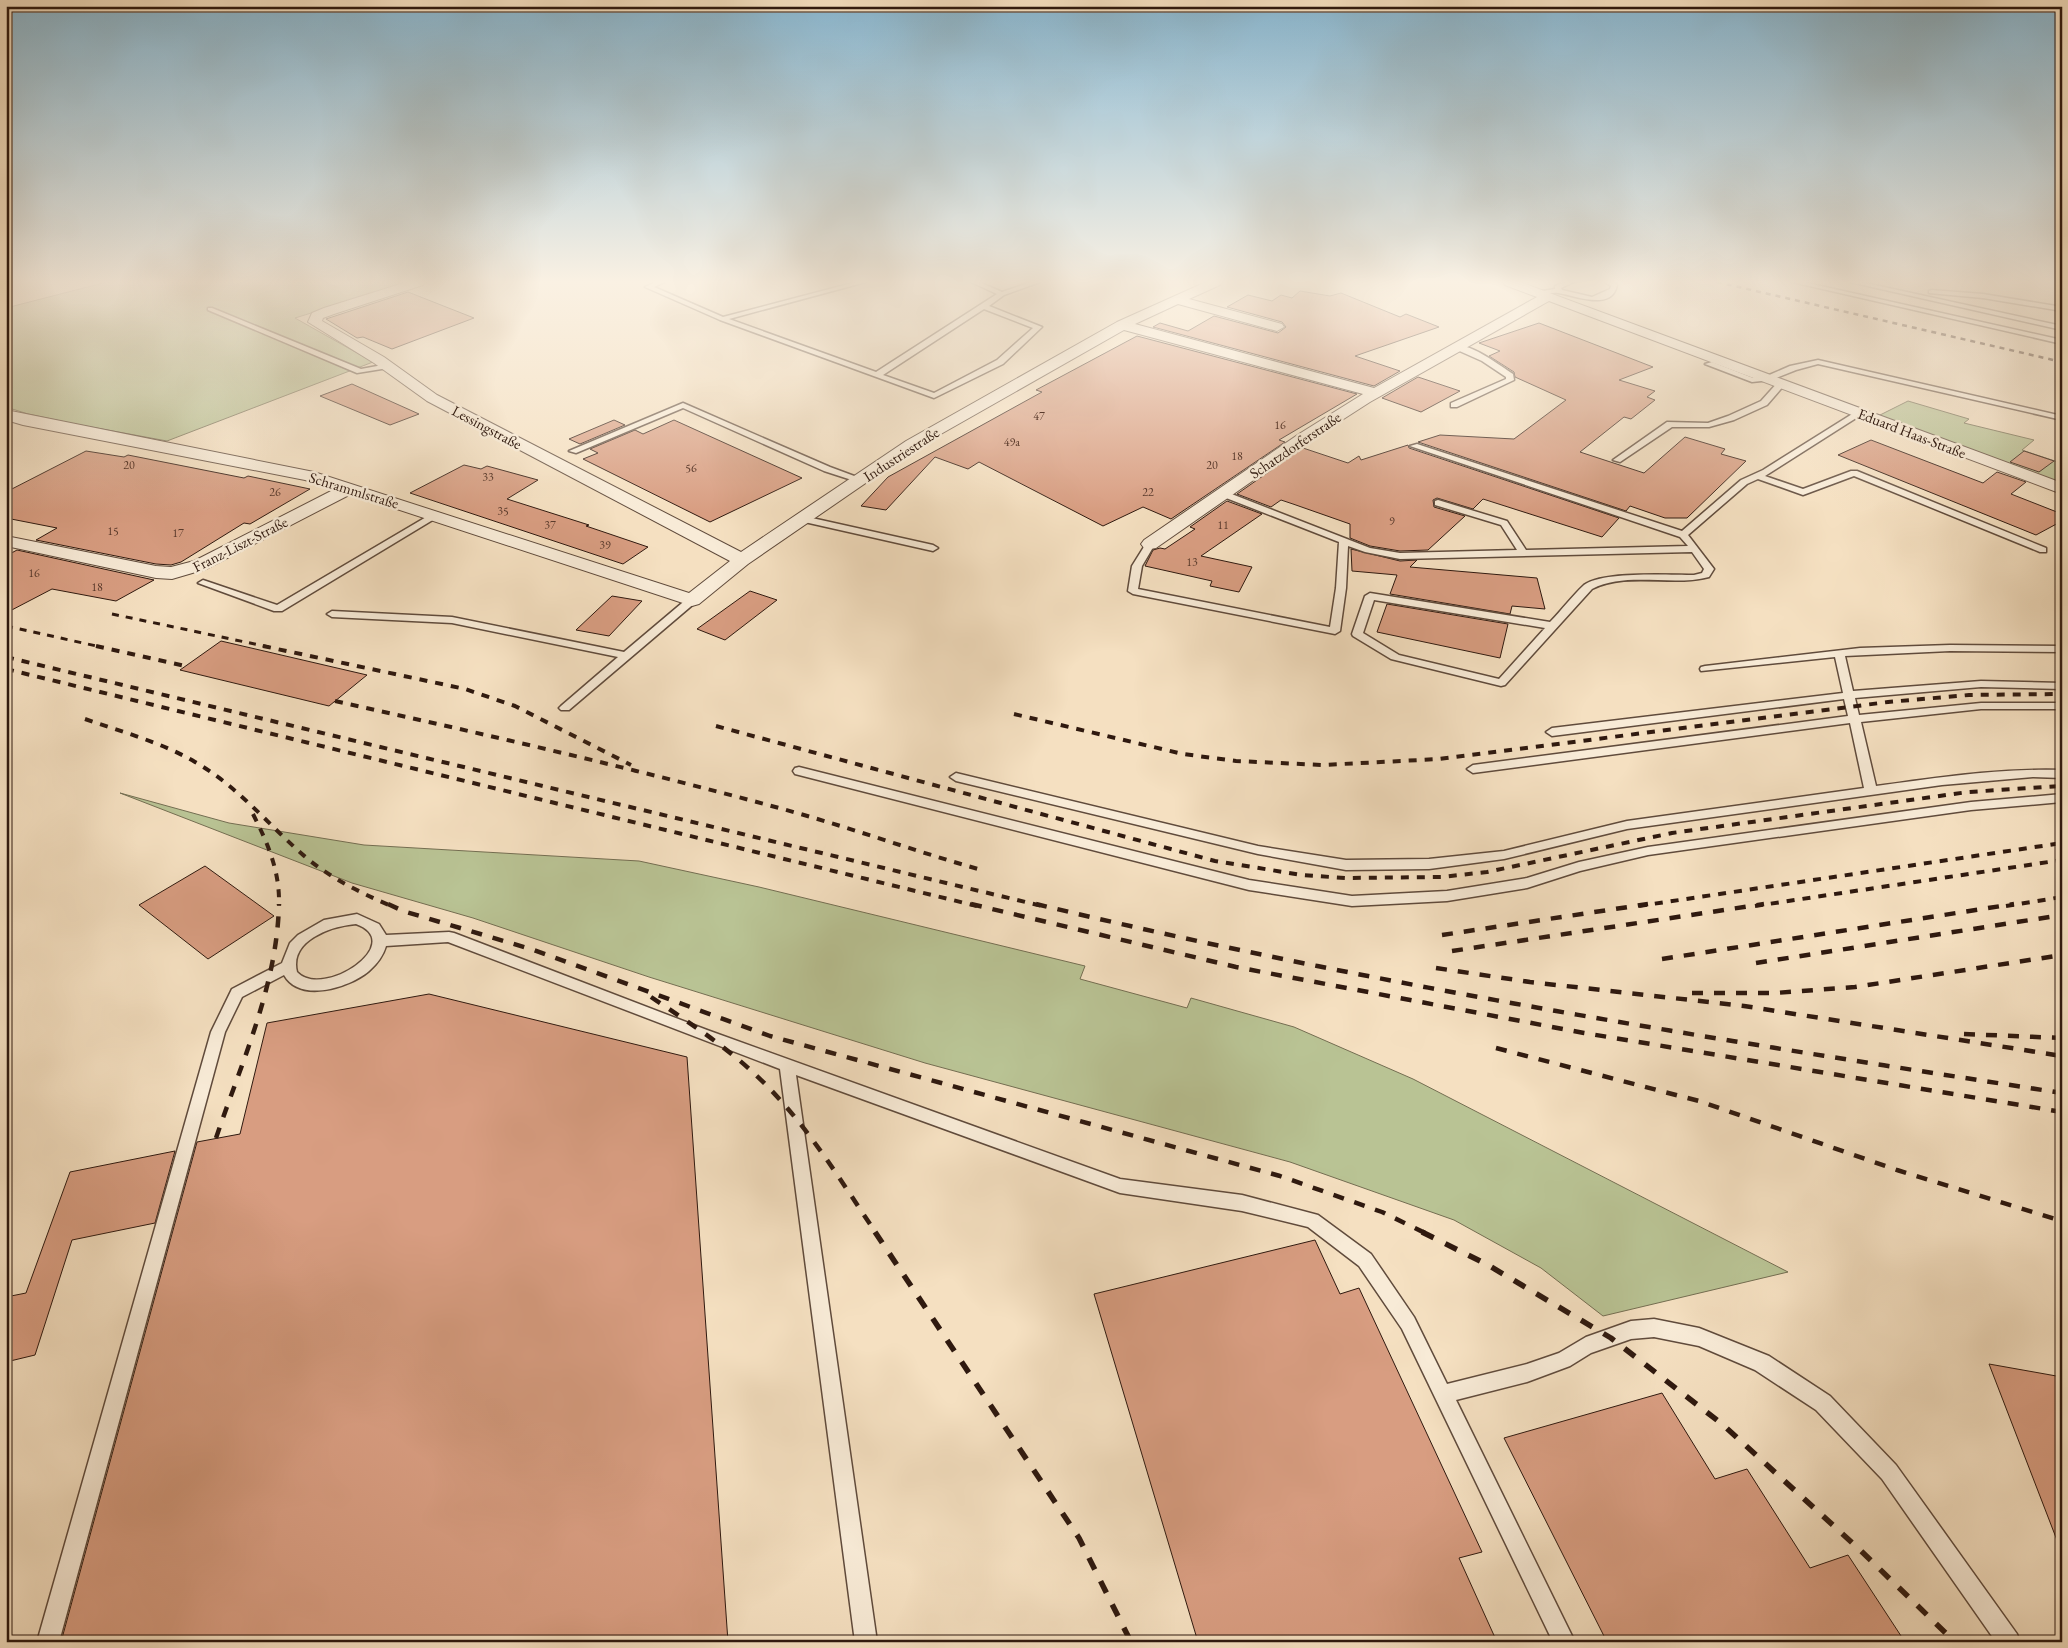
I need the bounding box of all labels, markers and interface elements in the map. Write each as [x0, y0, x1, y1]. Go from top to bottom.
street label: Lessingstraße [449, 401, 525, 453]
street label: Eduard Haas-Straße [1855, 404, 1969, 462]
street label: Schatzdorferstraße [1246, 407, 1345, 483]
house number: 47 [1033, 408, 1045, 424]
house number: 16 [1274, 417, 1286, 433]
street label: Industriestraße [860, 422, 943, 486]
house number: 49a [1004, 434, 1020, 450]
house number: 18 [1231, 448, 1243, 464]
house number: 20 [123, 457, 135, 473]
house number: 20 [1206, 457, 1218, 473]
house number: 56 [685, 460, 697, 476]
street label: Schrammlstraße [307, 467, 401, 513]
house number: 33 [482, 469, 494, 485]
house number: 26 [269, 484, 281, 500]
house number: 22 [1142, 484, 1154, 500]
house number: 35 [497, 503, 509, 519]
street label: Franz-Liszt-Straße [189, 512, 291, 576]
house number: 9 [1389, 513, 1395, 529]
house number: 37 [544, 517, 556, 533]
house number: 11 [1217, 517, 1229, 533]
house number: 15 [107, 523, 119, 539]
house number: 17 [172, 525, 184, 541]
house number: 39 [599, 537, 611, 553]
house number: 13 [1186, 554, 1198, 570]
house number: 16 [28, 565, 40, 581]
house number: 18 [91, 579, 103, 595]

